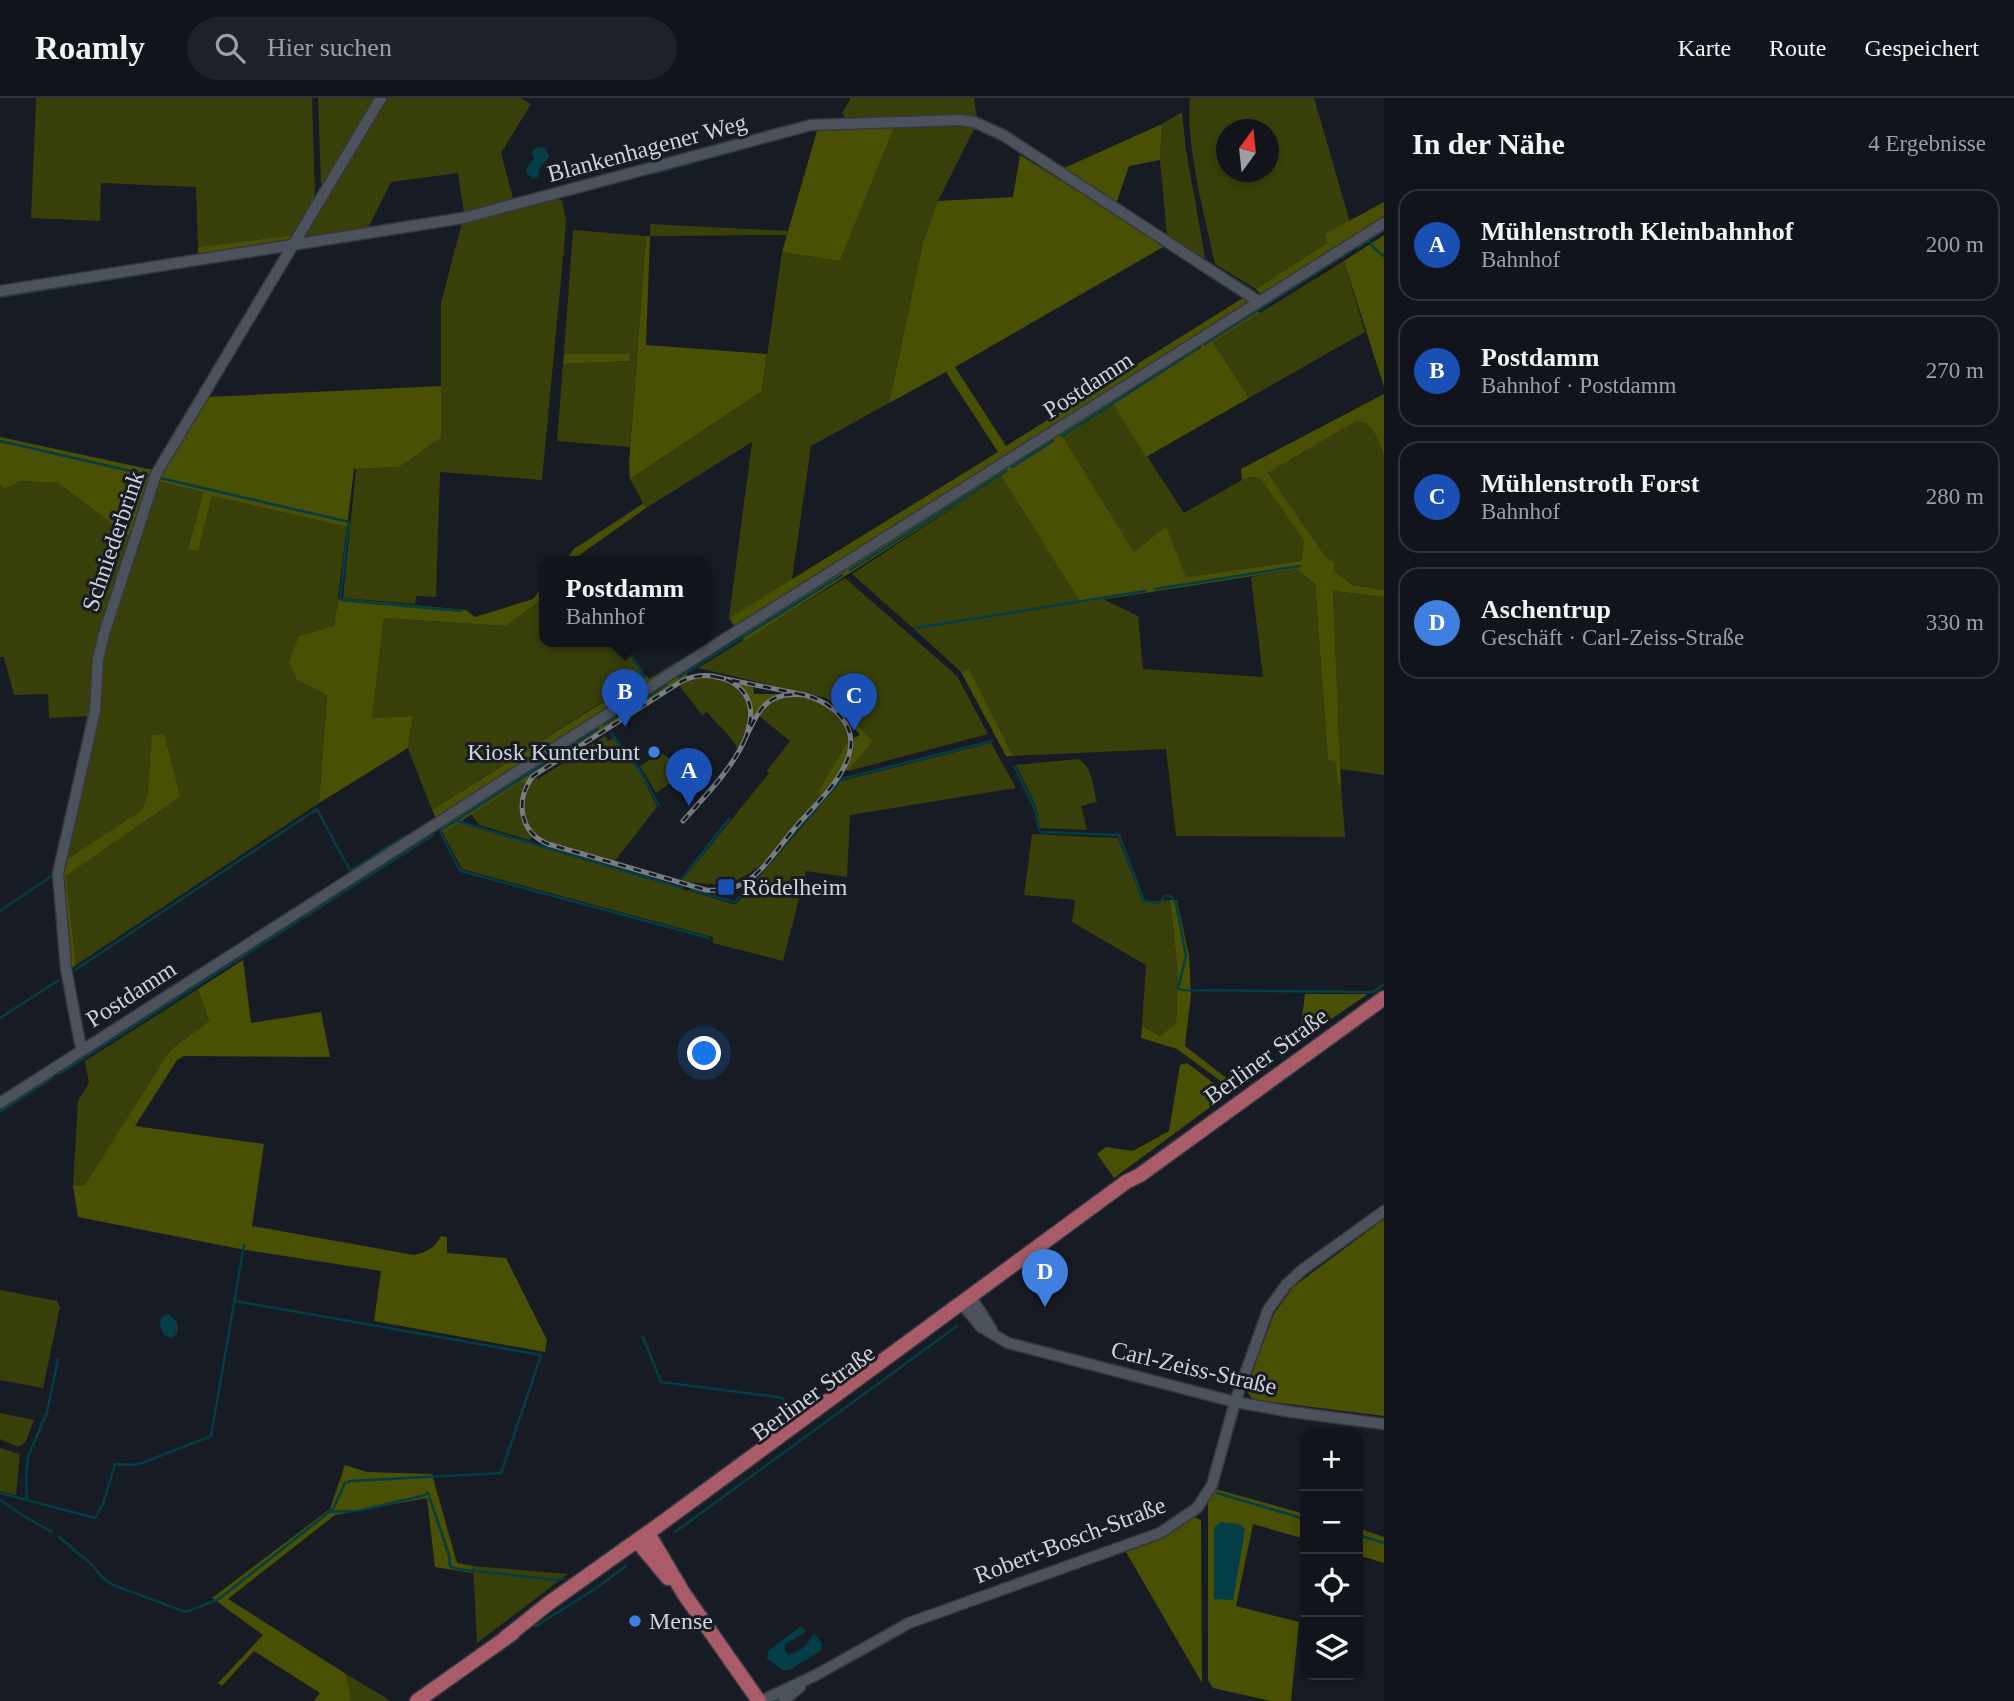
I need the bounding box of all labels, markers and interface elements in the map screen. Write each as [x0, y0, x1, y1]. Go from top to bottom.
search box [187, 17, 677, 80]
icon: search [211, 29, 249, 67]
text: Roamly [35, 30, 145, 66]
text: Hier suchen [267, 33, 392, 62]
text: Karte [1678, 35, 1731, 61]
text: Route [1769, 35, 1826, 61]
text: Gespeichert [1864, 35, 1979, 61]
street label: Blankenhagener Weg [545, 109, 749, 187]
north arrow [1216, 119, 1279, 182]
text: In der Nähe [1412, 127, 1565, 160]
text: 4 Ergebnisse [1868, 131, 1986, 156]
text: Mühlenstroth Kleinbahnhof [1481, 217, 1793, 246]
text: A [1429, 232, 1445, 257]
text: 200 m [1926, 232, 1984, 257]
text: Bahnhof [1481, 247, 1560, 272]
text: Postdamm [1481, 343, 1599, 372]
street label: Postdamm [1038, 346, 1138, 424]
text: B [1429, 358, 1445, 383]
text: 270 m [1926, 358, 1984, 383]
text: Bahnhof · Postdamm [1481, 373, 1677, 398]
street label: Schniederbrink [77, 467, 149, 615]
text: Mühlenstroth Forst [1481, 469, 1699, 498]
text: C [1429, 484, 1445, 509]
text: 280 m [1926, 484, 1984, 509]
text: Bahnhof [1481, 499, 1560, 524]
popup [539, 556, 711, 647]
text: Postdamm [566, 574, 684, 603]
text: Aschentrup [1481, 595, 1611, 624]
text: Bahnhof [566, 604, 645, 629]
text: D [1429, 610, 1445, 635]
text: 330 m [1926, 610, 1984, 635]
text: Geschäft · Carl-Zeiss-Straße [1481, 625, 1744, 650]
pin: B [602, 669, 648, 727]
pin: C [831, 673, 877, 731]
place label: Kiosk Kunterbunt [467, 739, 640, 765]
marker: Kiosk Kunterbunt [646, 744, 662, 760]
pin: A [666, 748, 712, 806]
place label: Rödelheim [742, 874, 848, 900]
marker: Rödelheim [716, 877, 736, 897]
street label: Postdamm [81, 955, 181, 1033]
street label: Berliner Straße [1199, 1003, 1333, 1109]
your location [687, 1036, 721, 1070]
pin: D [1022, 1249, 1068, 1307]
street label: Carl-Zeiss-Straße [1109, 1336, 1279, 1400]
street label: Berliner Straße [746, 1340, 880, 1446]
map controls [1300, 1428, 1363, 1680]
button: + [1300, 1428, 1363, 1491]
button: − [1300, 1491, 1363, 1554]
street label: Robert-Bosch-Straße [971, 1492, 1169, 1588]
button: locate [1300, 1554, 1363, 1617]
place label: Mense [649, 1608, 713, 1634]
marker: Mense [627, 1613, 643, 1629]
button: layers [1300, 1617, 1363, 1680]

